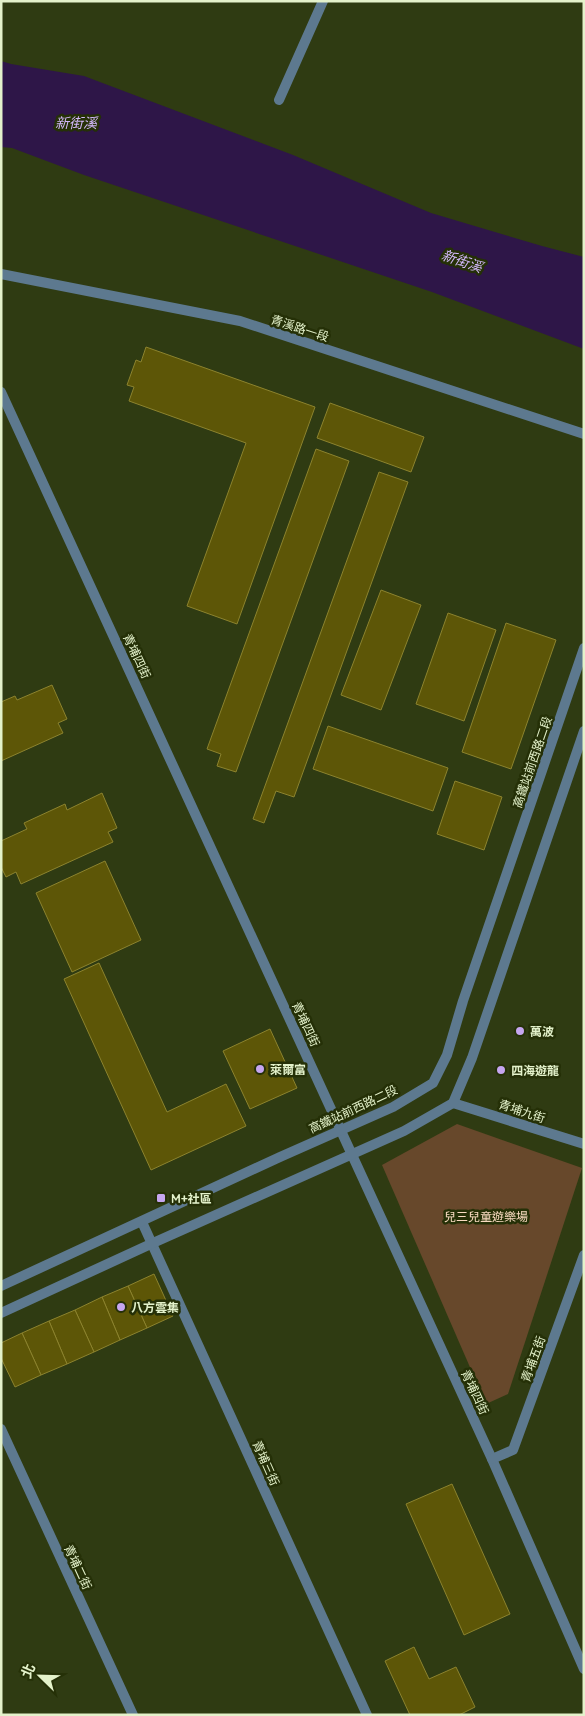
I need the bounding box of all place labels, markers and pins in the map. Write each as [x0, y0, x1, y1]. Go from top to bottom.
place label: 萬波 [530, 1024, 554, 1039]
marker: 萬波 [514, 1025, 526, 1037]
place label: 萊爾富 [270, 1062, 306, 1077]
marker: 萊爾富 [254, 1063, 266, 1075]
place label: 四海遊龍 [511, 1063, 559, 1078]
marker: 四海遊龍 [495, 1064, 507, 1076]
place label: M+社區 [171, 1191, 212, 1206]
marker: M+社區 [155, 1192, 167, 1204]
place label: 八方雲集 [131, 1300, 179, 1315]
marker: 八方雲集 [115, 1301, 127, 1313]

